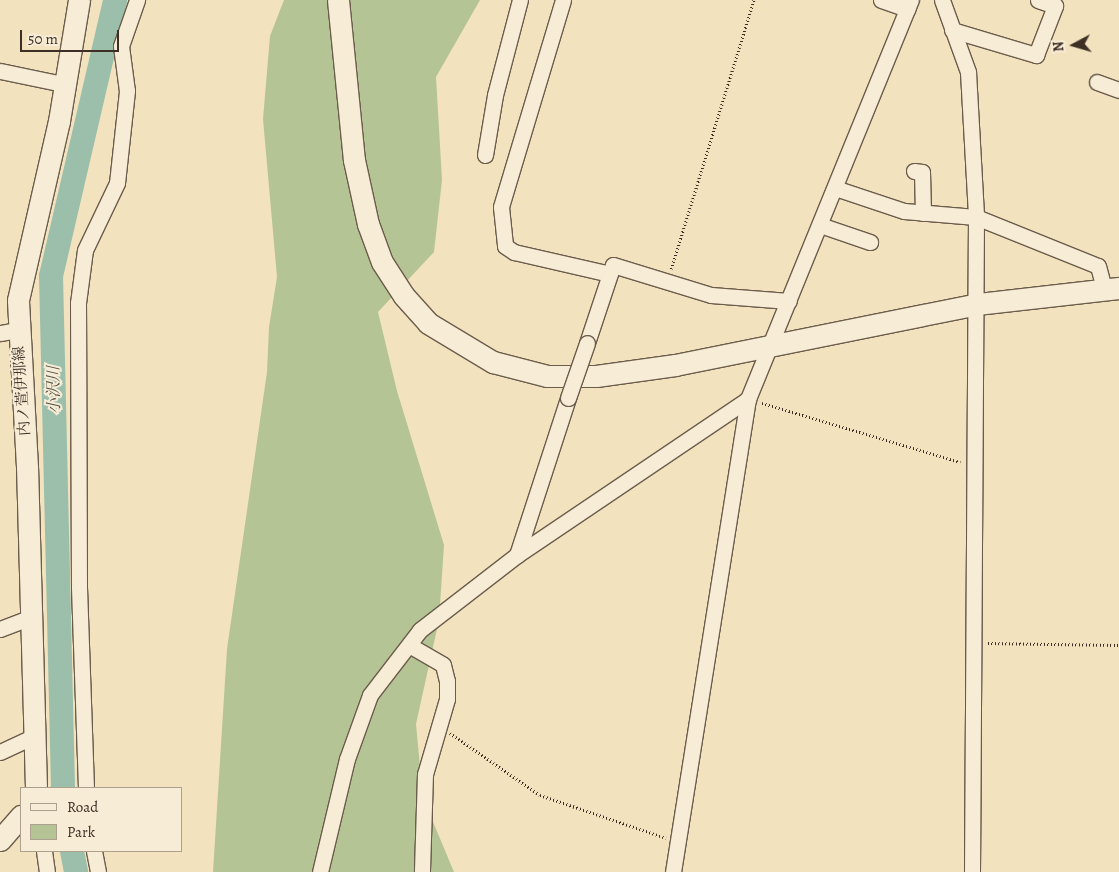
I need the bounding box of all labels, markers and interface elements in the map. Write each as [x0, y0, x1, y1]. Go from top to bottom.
scale bar [22, 20, 121, 52]
north arrow [1049, 20, 1099, 70]
text: 50 m [28, 29, 58, 49]
text: N [1049, 41, 1069, 53]
street label: 内ノ萱伊那線 [10, 345, 34, 437]
water label: 小沢川 [44, 366, 64, 414]
legend [20, 787, 182, 852]
text: Road [67, 797, 98, 817]
text: Park [67, 822, 95, 842]

